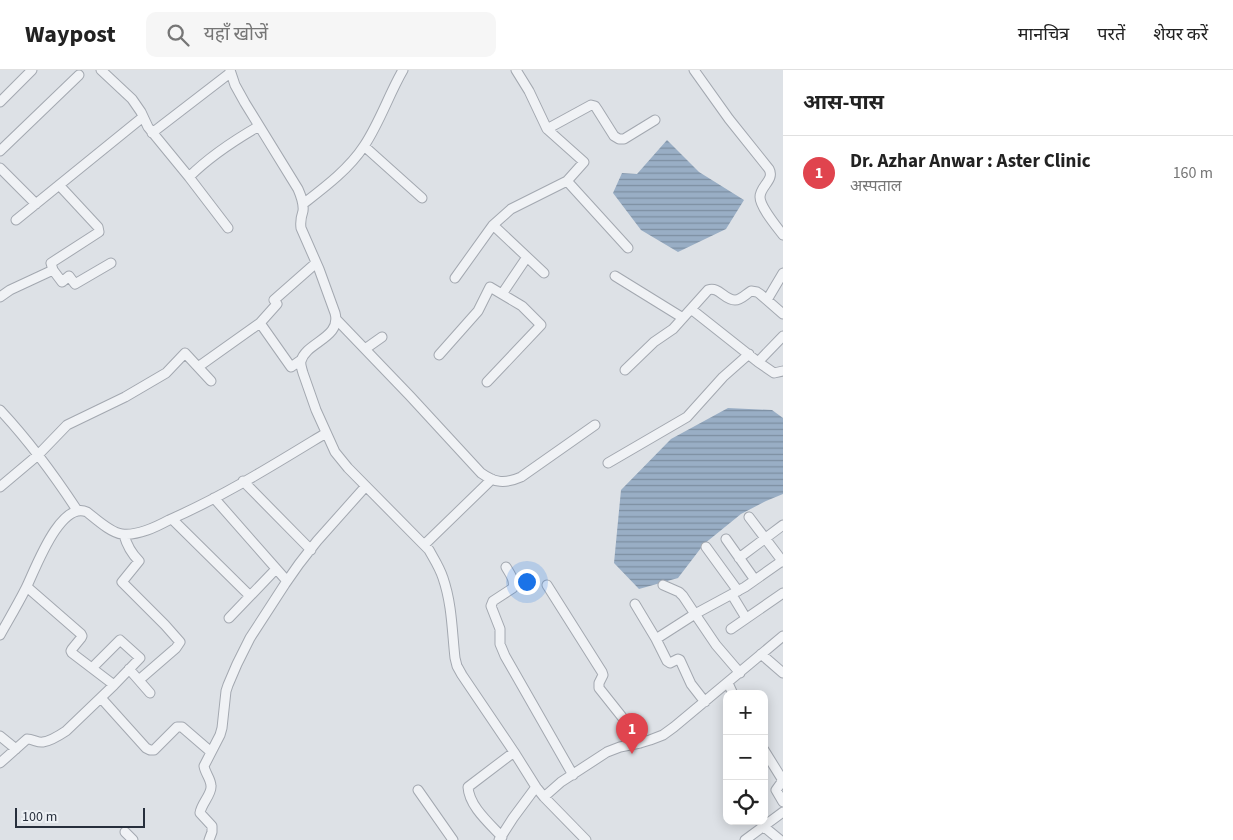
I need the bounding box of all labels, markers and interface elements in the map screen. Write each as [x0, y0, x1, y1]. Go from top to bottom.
search box [146, 12, 496, 57]
text: Waypost [25, 17, 116, 52]
icon: search [164, 21, 192, 49]
text: यहाँ खोजें [204, 21, 268, 48]
text: मानचित्र [1018, 22, 1069, 47]
text: परतें [1097, 22, 1125, 47]
text: शेयर करें [1153, 22, 1208, 47]
text: आस-पास [803, 87, 884, 117]
text: Dr. Azhar Anwar : Aster Clinic [850, 148, 1091, 175]
text: 1 [815, 162, 823, 184]
text: 160 m [1173, 162, 1213, 184]
text: अस्पताल [850, 175, 902, 197]
your location [514, 569, 540, 595]
map controls [723, 690, 768, 825]
button: + [723, 690, 768, 735]
pin: 1 [616, 713, 648, 754]
button: − [723, 735, 768, 780]
button: locate [723, 780, 768, 825]
scale bar [15, 805, 145, 828]
text: 100 m [22, 807, 57, 827]

